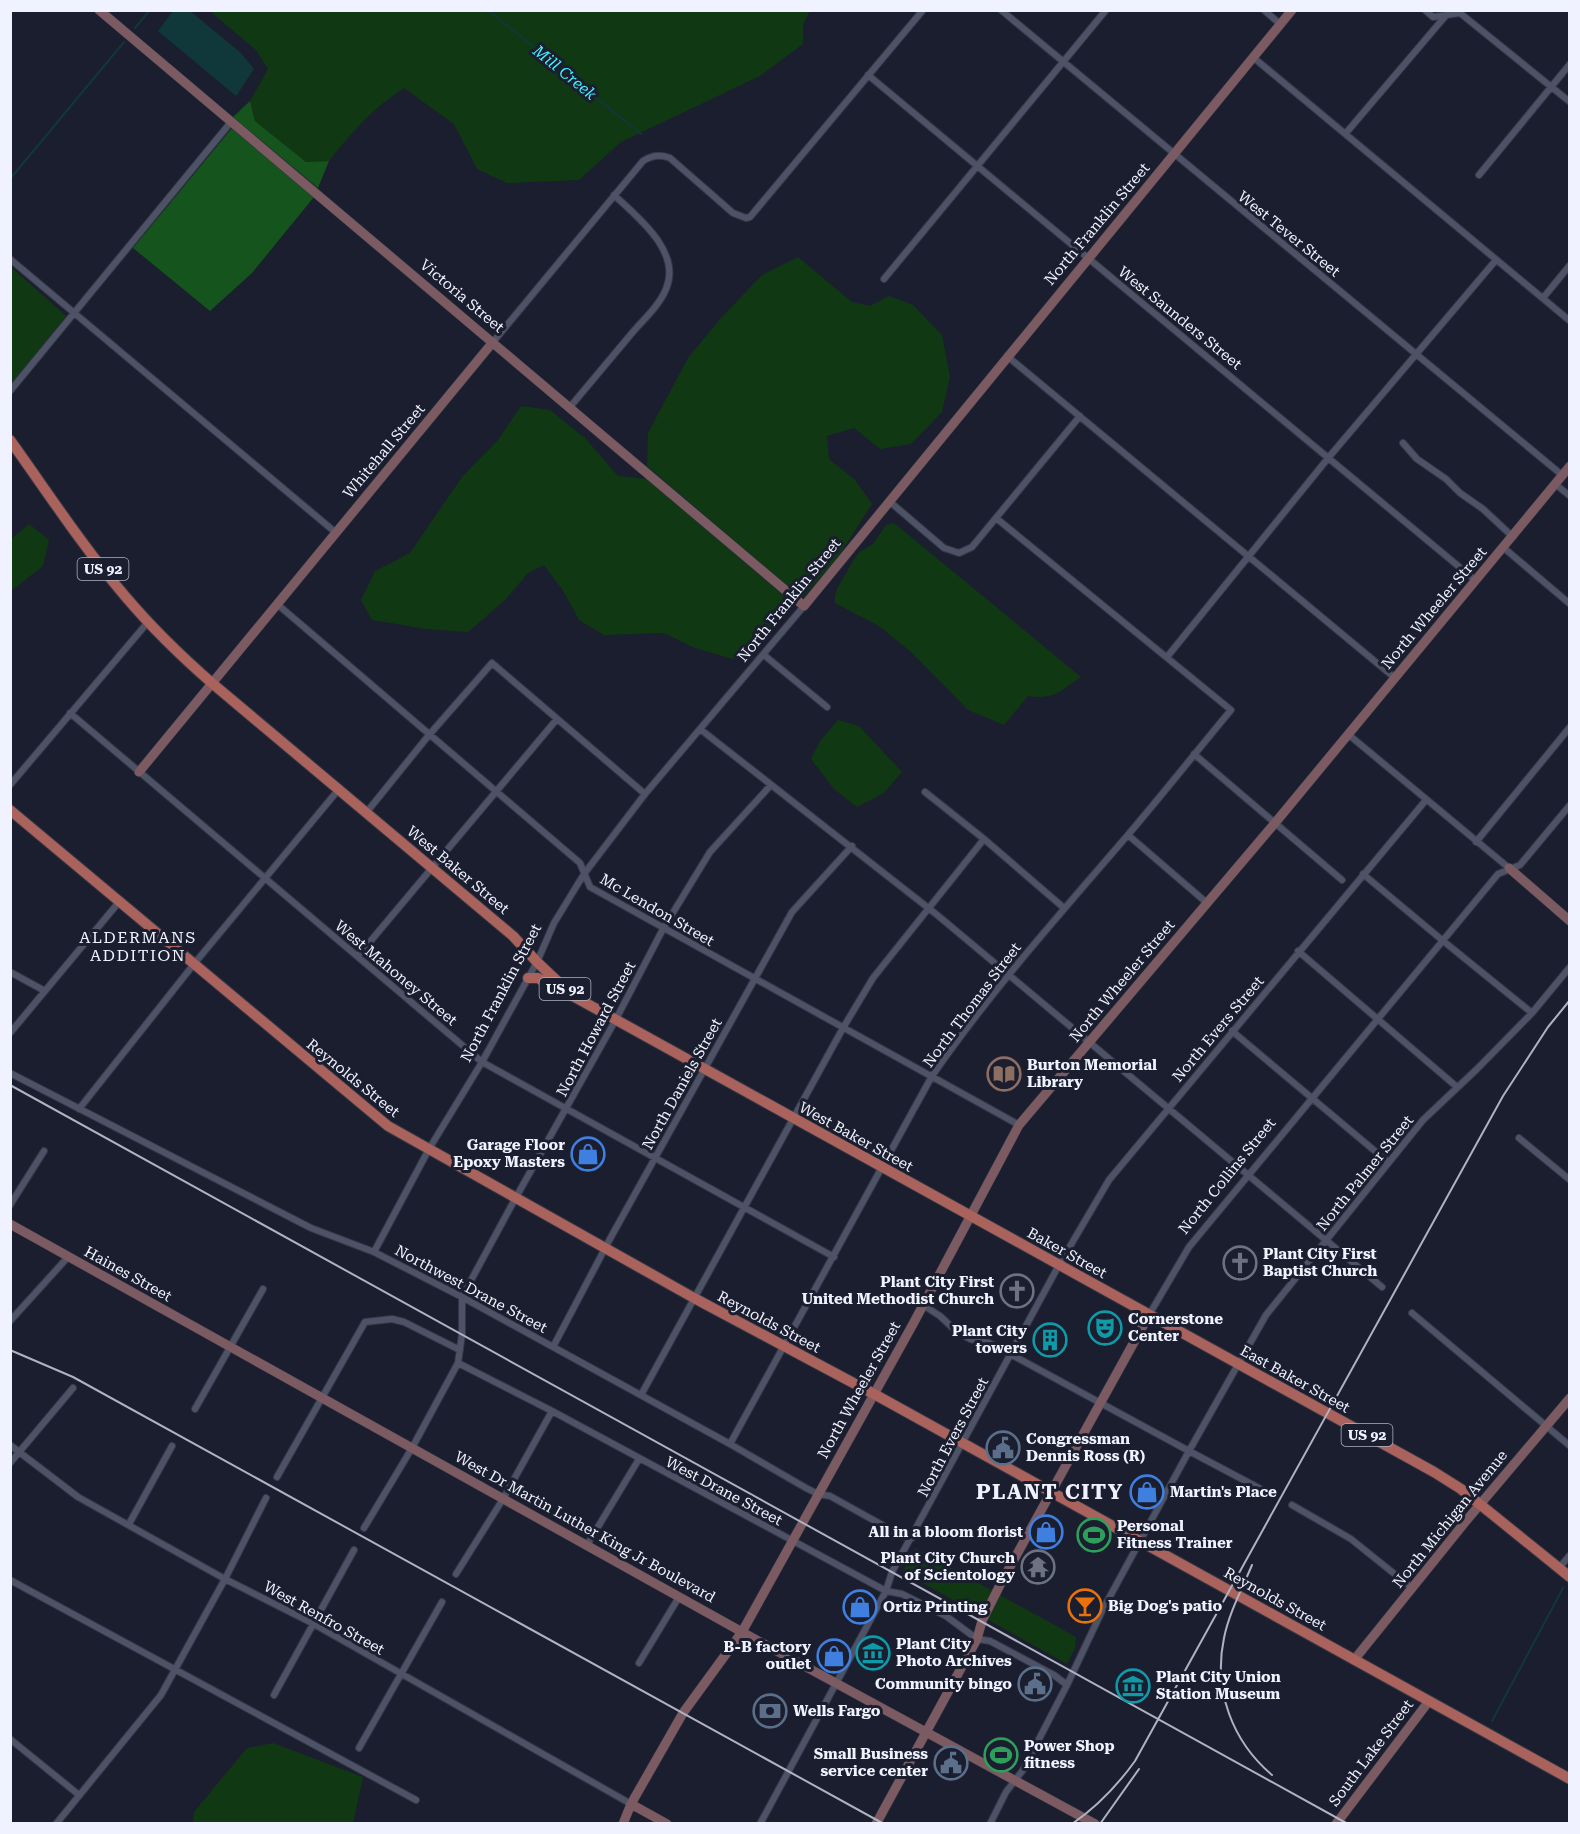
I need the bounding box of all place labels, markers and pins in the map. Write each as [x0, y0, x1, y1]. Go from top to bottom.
library icon: Burton Memorial Library [986, 1056, 1022, 1092]
place label: Burton Memorial Library [1027, 1056, 1157, 1091]
place label: Garage Floor Epoxy Masters [453, 1136, 565, 1171]
shop icon: Garage Floor Epoxy Masters [570, 1136, 606, 1172]
church icon: Plant City First Baptist Church [1222, 1245, 1258, 1281]
place label: Plant City First Baptist Church [1263, 1245, 1377, 1280]
place label: Plant City First United Methodist Church [802, 1273, 994, 1308]
church icon: Plant City First United Methodist Church [999, 1273, 1035, 1309]
theatre icon: Cornerstone Center [1087, 1310, 1123, 1346]
place label: Cornerstone Center [1128, 1310, 1223, 1345]
place label: Plant City towers [952, 1322, 1027, 1357]
building icon: Plant City towers [1032, 1322, 1068, 1358]
public building icon: Congressman Dennis Ross (R) [985, 1430, 1021, 1466]
place label: Congressman Dennis Ross (R) [1026, 1430, 1145, 1465]
shop icon: Martin's Place [1129, 1474, 1165, 1510]
place label: Martin's Place [1170, 1483, 1277, 1501]
shop icon: All in a bloom florist [1028, 1514, 1064, 1550]
sports icon: Personal Fitness Trainer [1076, 1517, 1112, 1553]
place label: Personal Fitness Trainer [1117, 1517, 1233, 1552]
place label: All in a bloom florist [869, 1523, 1023, 1541]
place label: Plant City Church of Scientology [880, 1549, 1015, 1584]
temple icon: Plant City Church of Scientology [1020, 1549, 1056, 1585]
bar icon: Big Dog's patio [1067, 1588, 1103, 1624]
shop icon: Ortiz Printing [842, 1589, 878, 1625]
place label: Big Dog's patio [1108, 1597, 1223, 1615]
place label: Ortiz Printing [883, 1598, 988, 1616]
museum icon: Plant City Photo Archives [855, 1635, 891, 1671]
place label: Plant City Photo Archives [896, 1635, 1012, 1670]
place label: B-B factory outlet [724, 1638, 811, 1673]
shop icon: B-B factory outlet [816, 1638, 852, 1674]
public building icon: Community bingo [1017, 1666, 1053, 1702]
museum icon: Plant City Union Station Museum [1115, 1668, 1151, 1704]
place label: Plant City Union Station Museum [1156, 1668, 1281, 1703]
place label: Community bingo [875, 1675, 1012, 1693]
bank icon: Wells Fargo [752, 1693, 788, 1729]
place label: Wells Fargo [793, 1702, 881, 1720]
sports icon: Power Shop fitness [983, 1737, 1019, 1773]
place label: Power Shop fitness [1024, 1737, 1115, 1772]
place label: Small Business service center [814, 1745, 928, 1780]
public building icon: Small Business service center [933, 1745, 969, 1781]

